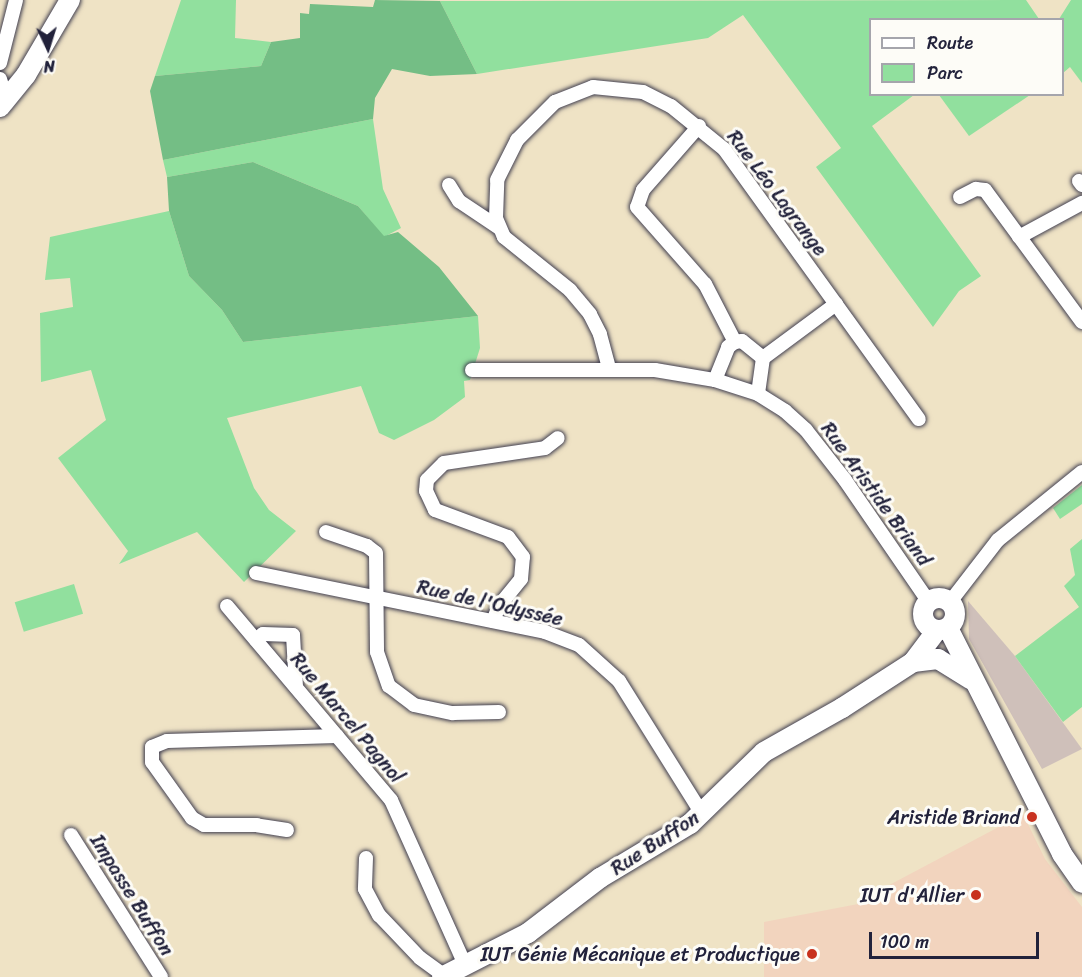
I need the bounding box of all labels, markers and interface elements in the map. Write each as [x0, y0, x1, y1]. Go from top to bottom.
north arrow [18, 18, 78, 78]
legend [869, 18, 1064, 96]
text: Route [927, 27, 973, 59]
text: N [43, 52, 56, 81]
text: Parc [927, 57, 963, 89]
street label: Rue Léo Lagrange [722, 125, 832, 261]
street label: Rue Aristide Briand [816, 418, 936, 570]
street label: Rue de l'Odyssée [414, 574, 566, 632]
street label: Rue Marcel Pagnol [285, 648, 409, 788]
place label: Aristide Briand [887, 805, 1020, 829]
street label: Rue Buffon [606, 806, 704, 880]
marker: Aristide Briand [1025, 810, 1039, 824]
street label: Impasse Buffon [85, 830, 179, 960]
place label: IUT d'Allier [860, 883, 964, 907]
marker: IUT d'Allier [969, 888, 983, 902]
scale bar [872, 920, 1042, 958]
text: 100 m [880, 926, 929, 958]
place label: IUT Génie Mécanique et Productique [478, 942, 800, 966]
marker: IUT Génie Mécanique et Productique [805, 947, 819, 961]

